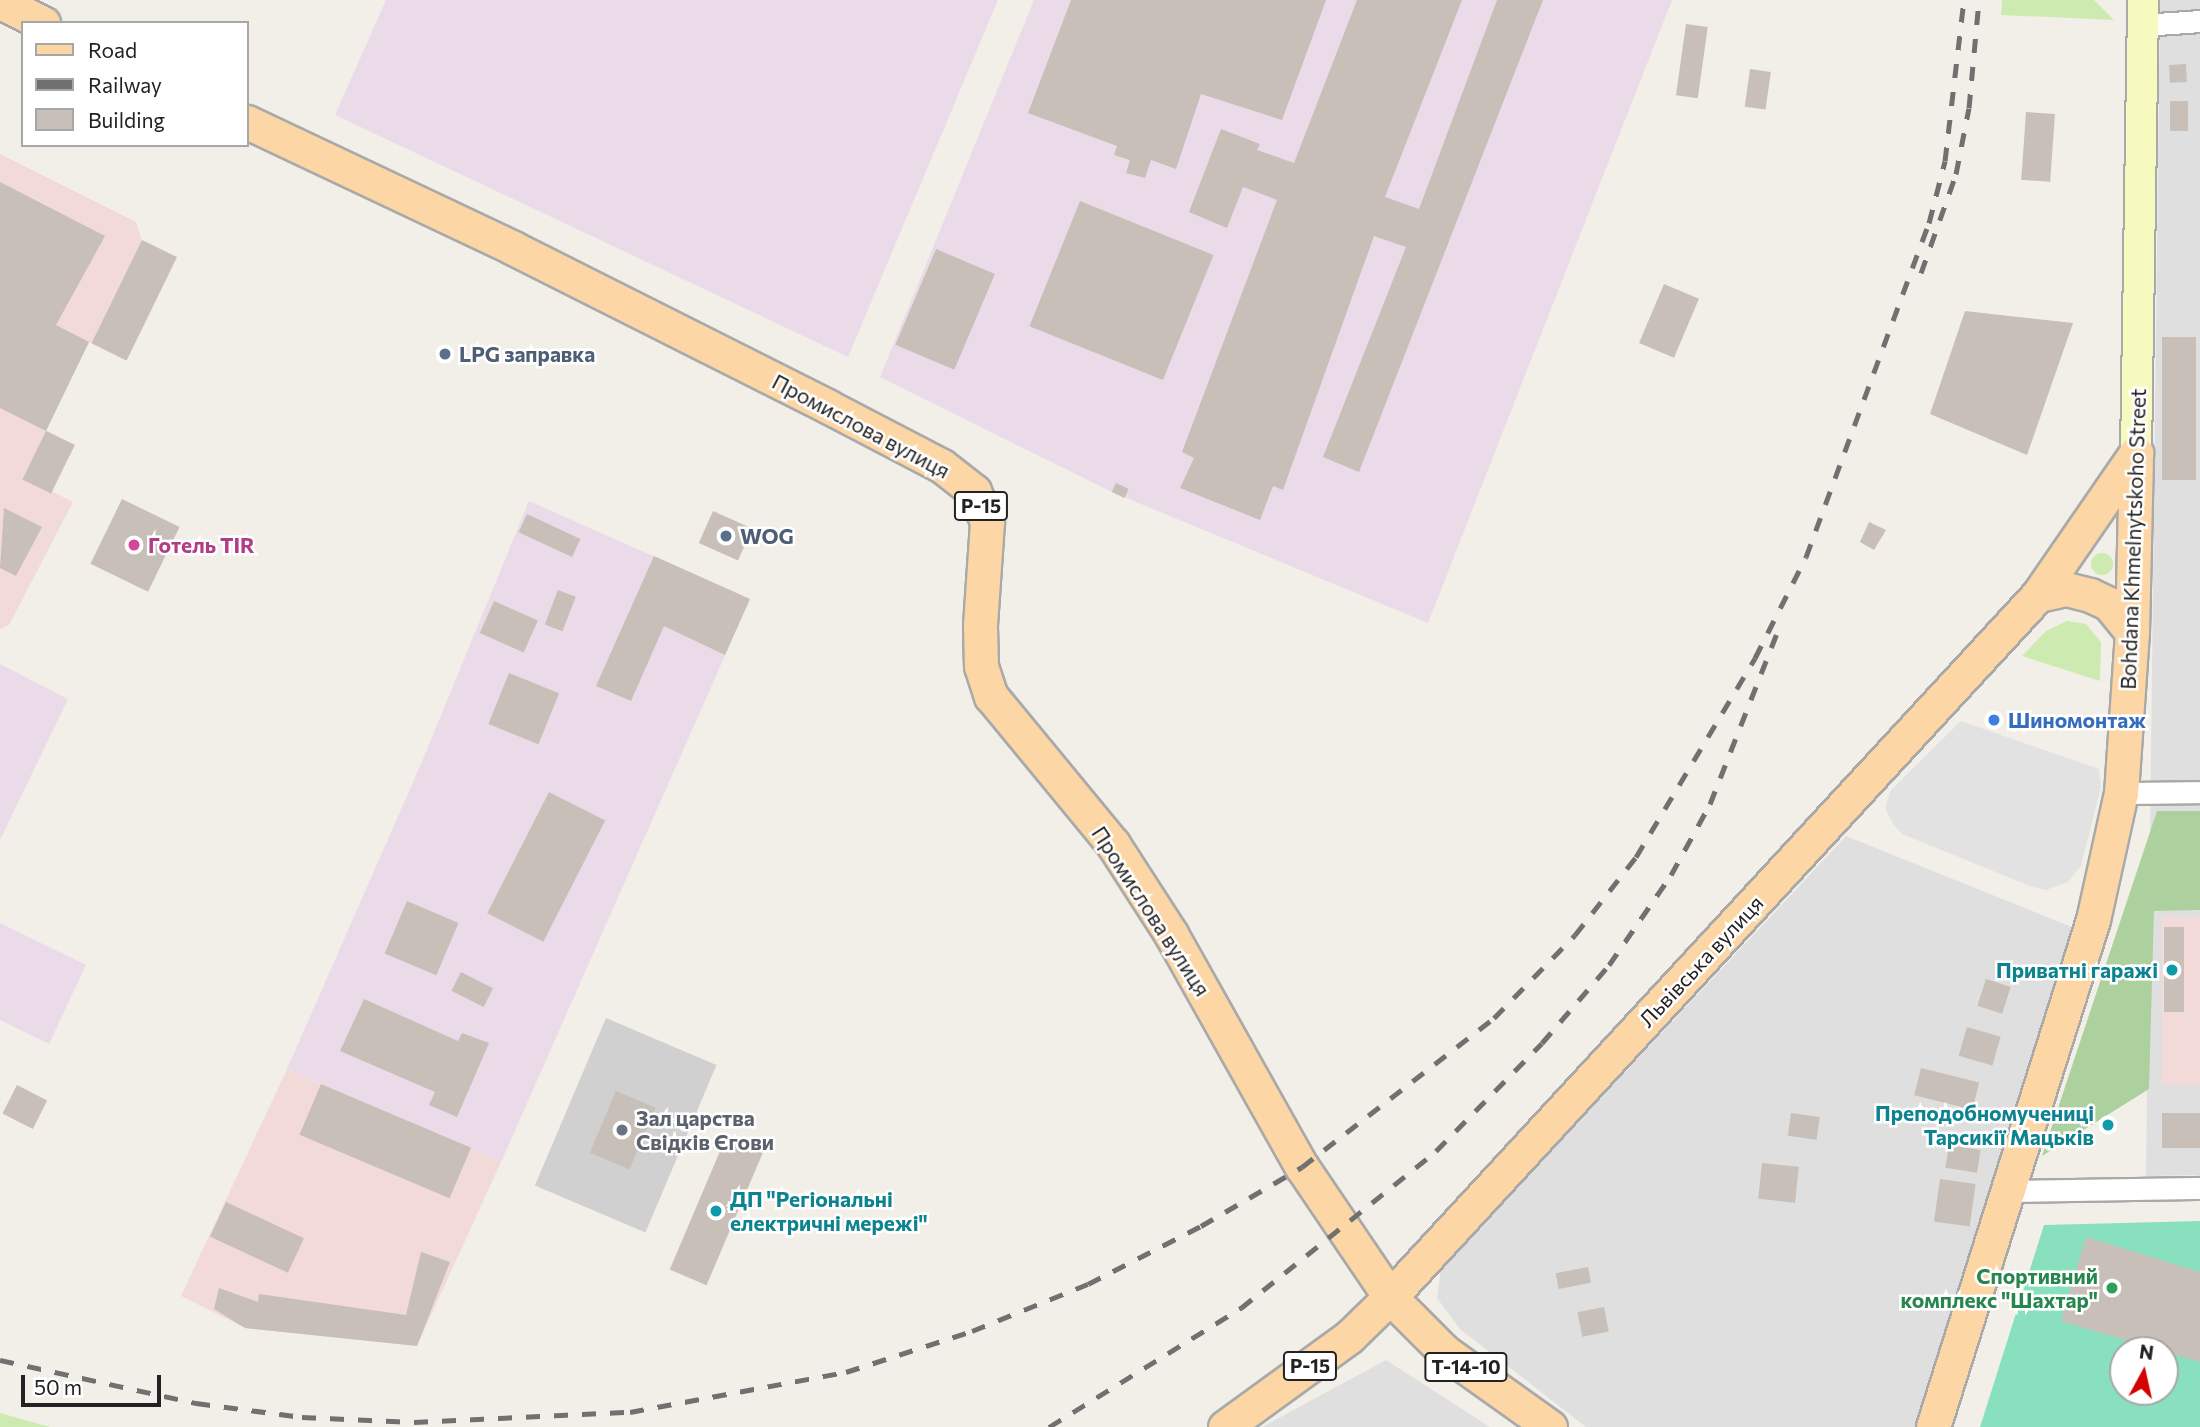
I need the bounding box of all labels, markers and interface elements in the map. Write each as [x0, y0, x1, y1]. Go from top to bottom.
legend [21, 21, 248, 147]
text: Road [88, 37, 137, 62]
text: Railway [88, 72, 162, 97]
text: Building [88, 107, 165, 132]
place label: LPG заправка [459, 341, 595, 367]
marker: LPG заправка [437, 346, 453, 362]
street label: Промислова вулиця [768, 369, 954, 483]
street label: Bohdana Khmelnytskoho Street [2115, 388, 2151, 690]
road number: Р-15 [953, 491, 1009, 522]
place label: WOG [740, 523, 794, 549]
marker: WOG [718, 528, 734, 544]
place label: Готель TIR [148, 532, 255, 558]
marker: Готель TIR [126, 537, 142, 553]
place label: Шиномонтаж [2008, 707, 2146, 733]
marker: Шиномонтаж [1986, 712, 2002, 728]
street label: Промислова вулиця [1087, 821, 1215, 1001]
street label: Львівська вулиця [1634, 890, 1768, 1032]
place label: Приватні гаражі [1996, 957, 2158, 983]
marker: Приватні гаражі [2164, 962, 2180, 978]
place label: Преподобномучениці Тарсикії Мацьків [1875, 1100, 2094, 1150]
place label: Зал царства Свідків Єгови [636, 1105, 774, 1155]
marker: Преподобномучениці Тарсикії Мацьків [2100, 1117, 2116, 1133]
marker: Зал царства Свідків Єгови [614, 1122, 630, 1138]
place label: ДП "Регіональні електричні мережі" [730, 1186, 928, 1236]
marker: ДП "Регіональні електричні мережі" [708, 1203, 724, 1219]
place label: Спортивний комплекс "Шахтар" [1900, 1263, 2098, 1313]
marker: Спортивний комплекс "Шахтар" [2104, 1280, 2120, 1296]
north arrow [2109, 1336, 2179, 1406]
text: N [2138, 1339, 2155, 1364]
road number: Р-15 [1282, 1350, 1338, 1382]
road number: Т-14-10 [1424, 1352, 1508, 1382]
scale bar [24, 1360, 164, 1404]
text: 50 m [34, 1374, 82, 1399]

